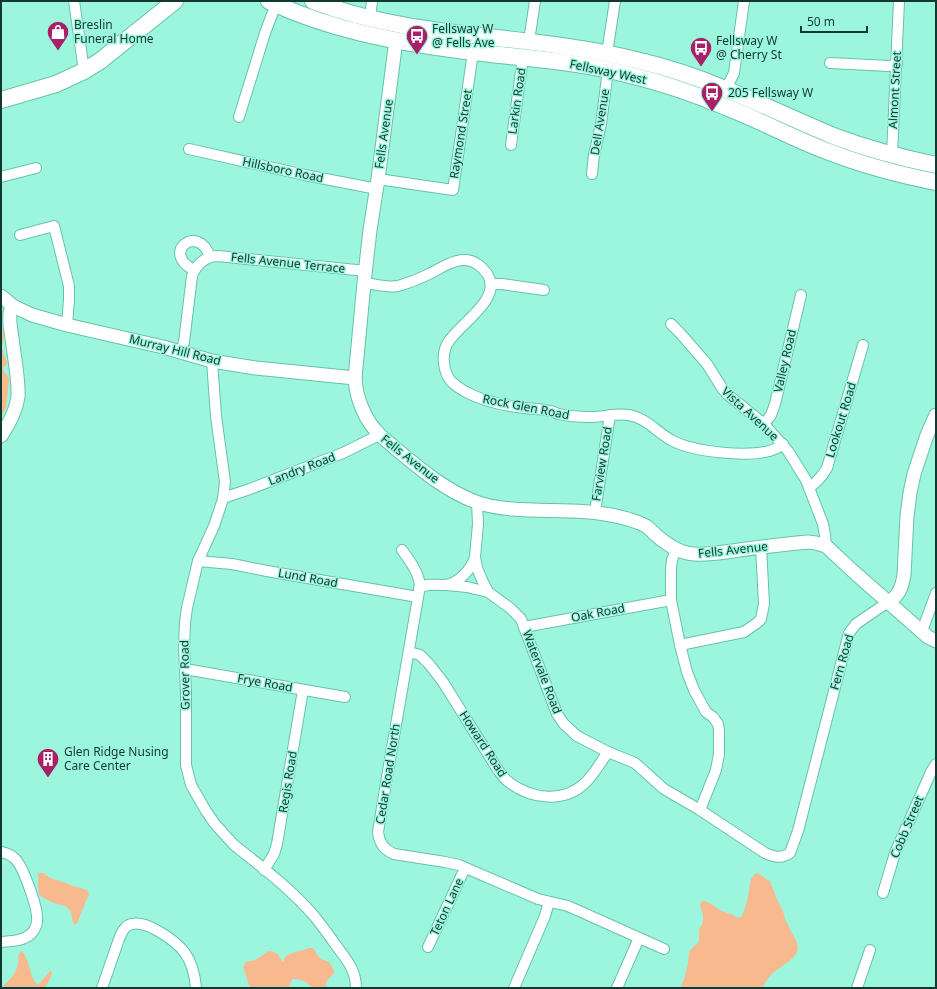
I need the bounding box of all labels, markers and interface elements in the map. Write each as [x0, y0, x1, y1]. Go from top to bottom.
scale bar [801, 8, 867, 34]
text: 50 m [807, 13, 835, 30]
place label: Breslin Funeral Home [74, 16, 154, 47]
shop icon: Breslin Funeral Home [45, 19, 71, 52]
place label: Fellsway W @ Fells Ave [432, 20, 495, 51]
bus stop icon: Fellsway W @ Fells Ave [404, 23, 430, 56]
place label: Fellsway W @ Cherry St [716, 32, 782, 63]
bus stop icon: Fellsway W @ Cherry St [688, 35, 714, 68]
street label: Almont Street [884, 50, 905, 129]
street label: Fellsway West [568, 55, 649, 88]
street label: Larkin Road [503, 67, 530, 135]
bus stop icon: 205 Fellsway W [699, 80, 725, 113]
place label: 205 Fellsway W [728, 84, 813, 101]
street label: Raymond Street [445, 87, 476, 180]
street label: Dell Avenue [586, 87, 613, 156]
street label: Fells Avenue [370, 98, 397, 170]
street label: Hillsboro Road [241, 153, 325, 186]
street label: Fells Avenue Terrace [230, 248, 346, 277]
street label: Valley Road [769, 328, 800, 394]
street label: Murray Hill Road [127, 330, 223, 369]
street label: Lookout Road [821, 380, 860, 460]
street label: Vista Avenue [718, 383, 783, 445]
street label: Rock Glen Road [481, 390, 571, 423]
street label: Farview Road [587, 426, 616, 502]
street label: Fells Avenue [377, 430, 443, 487]
street label: Landry Road [266, 448, 338, 489]
street label: Fells Avenue [697, 537, 769, 562]
street label: Lund Road [277, 564, 339, 591]
street label: Oak Road [570, 599, 626, 626]
street label: Watervale Road [519, 628, 566, 716]
street label: Fern Road [825, 632, 858, 692]
street label: Grover Road [175, 640, 194, 710]
street label: Frye Road [236, 669, 294, 696]
street label: Howard Road [456, 707, 511, 780]
street label: Cedar Road North [371, 722, 404, 825]
place label: Glen Ridge Nusing Care Center [64, 743, 169, 774]
building icon: Glen Ridge Nusing Care Center [35, 746, 61, 779]
street label: Regis Road [274, 750, 301, 814]
street label: Cobb Street [886, 792, 928, 861]
street label: Teton Lane [426, 875, 467, 938]

